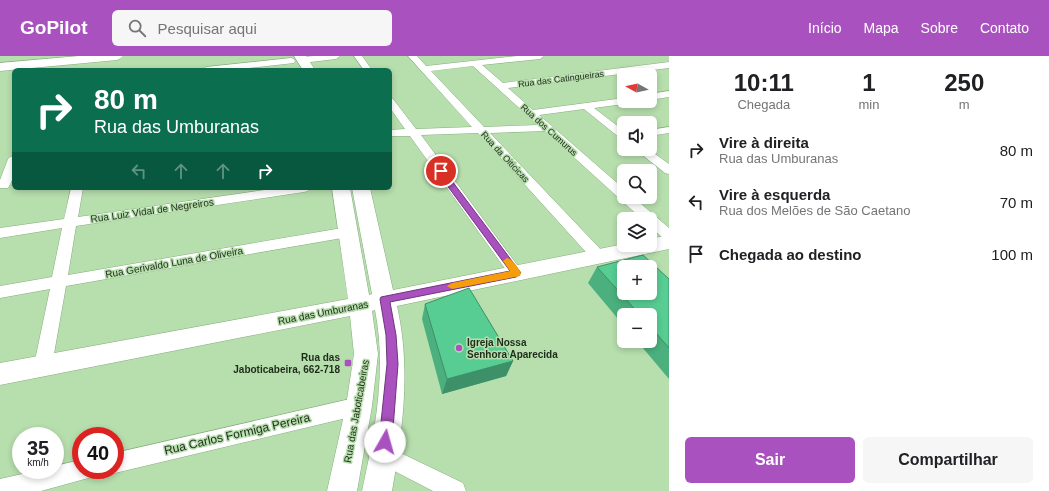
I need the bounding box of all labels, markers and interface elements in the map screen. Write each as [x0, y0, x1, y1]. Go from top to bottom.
search box [112, 10, 392, 46]
text: GoPilot [20, 17, 88, 38]
icon: search [126, 17, 148, 39]
text: Pesquisar aqui [158, 20, 257, 37]
text: Início [808, 20, 842, 36]
text: Mapa [864, 20, 899, 36]
text: Sobre [921, 20, 958, 36]
text: Contato [980, 20, 1029, 36]
north arrow [617, 68, 657, 108]
map controls [617, 68, 657, 348]
street label: Rua das Catingueiras [517, 69, 605, 89]
text: 10:11 [734, 69, 794, 96]
text: 1 [862, 69, 876, 96]
text: 250 [944, 69, 984, 96]
icon: right [28, 84, 80, 136]
text: 80 m [94, 84, 158, 115]
text: Chegada [737, 97, 790, 112]
text: min [859, 97, 879, 112]
text: m [959, 97, 970, 112]
street label: Rua dos Cumurus [519, 102, 580, 158]
button: sound [617, 116, 657, 156]
text: Rua das Umburanas [94, 117, 259, 137]
street label: Rua da Oiticicas [479, 130, 531, 185]
text: Vire à direita [719, 134, 809, 151]
icon: right [685, 139, 707, 161]
text: 80 m [1000, 142, 1033, 159]
text: Rua das Umburanas [719, 151, 838, 166]
pin [424, 154, 458, 188]
icon: left [128, 160, 150, 182]
icon: ahead [170, 160, 192, 182]
icon: ahead [212, 160, 234, 182]
icon: right [254, 160, 276, 182]
icon: arrive [430, 160, 452, 182]
button: search [617, 164, 657, 204]
text: Vire à esquerda [719, 186, 830, 203]
icon: left [685, 191, 707, 213]
text: 70 m [1000, 194, 1033, 211]
street label: Rua Luiz Vidal de Negreiros [90, 196, 214, 225]
text: Rua dos Melões de São Caetano [719, 203, 911, 218]
button: layers [617, 212, 657, 252]
icon: arrive [685, 243, 707, 265]
street label: Rua Gerivaldo Luna de Oliveira [104, 245, 244, 280]
text: Chegada ao destino [719, 246, 862, 263]
text: 100 m [991, 246, 1033, 263]
button: + [617, 260, 657, 300]
street label: Rua das Umburanas [277, 298, 369, 327]
button: − [617, 308, 657, 348]
place label: Igreja Nossa Senhora Aparecida [467, 337, 558, 360]
marker: Igreja Nossa Senhora Aparecida [454, 343, 464, 353]
place label: Rua das Jaboticabeira, 662-718 [233, 352, 340, 375]
marker: Rua das Jaboticabeira, 662-718 [343, 358, 353, 368]
street label: Rua das Jaboticabeiras [342, 359, 371, 464]
street label: Rua Carlos Formiga Pereira [163, 410, 312, 458]
position arrow [364, 421, 406, 463]
speed limit sign: 40 [72, 427, 124, 479]
text: 35 [27, 437, 49, 459]
button: Sair [685, 437, 855, 483]
button: Compartilhar [863, 437, 1033, 483]
text: km/h [27, 457, 49, 468]

